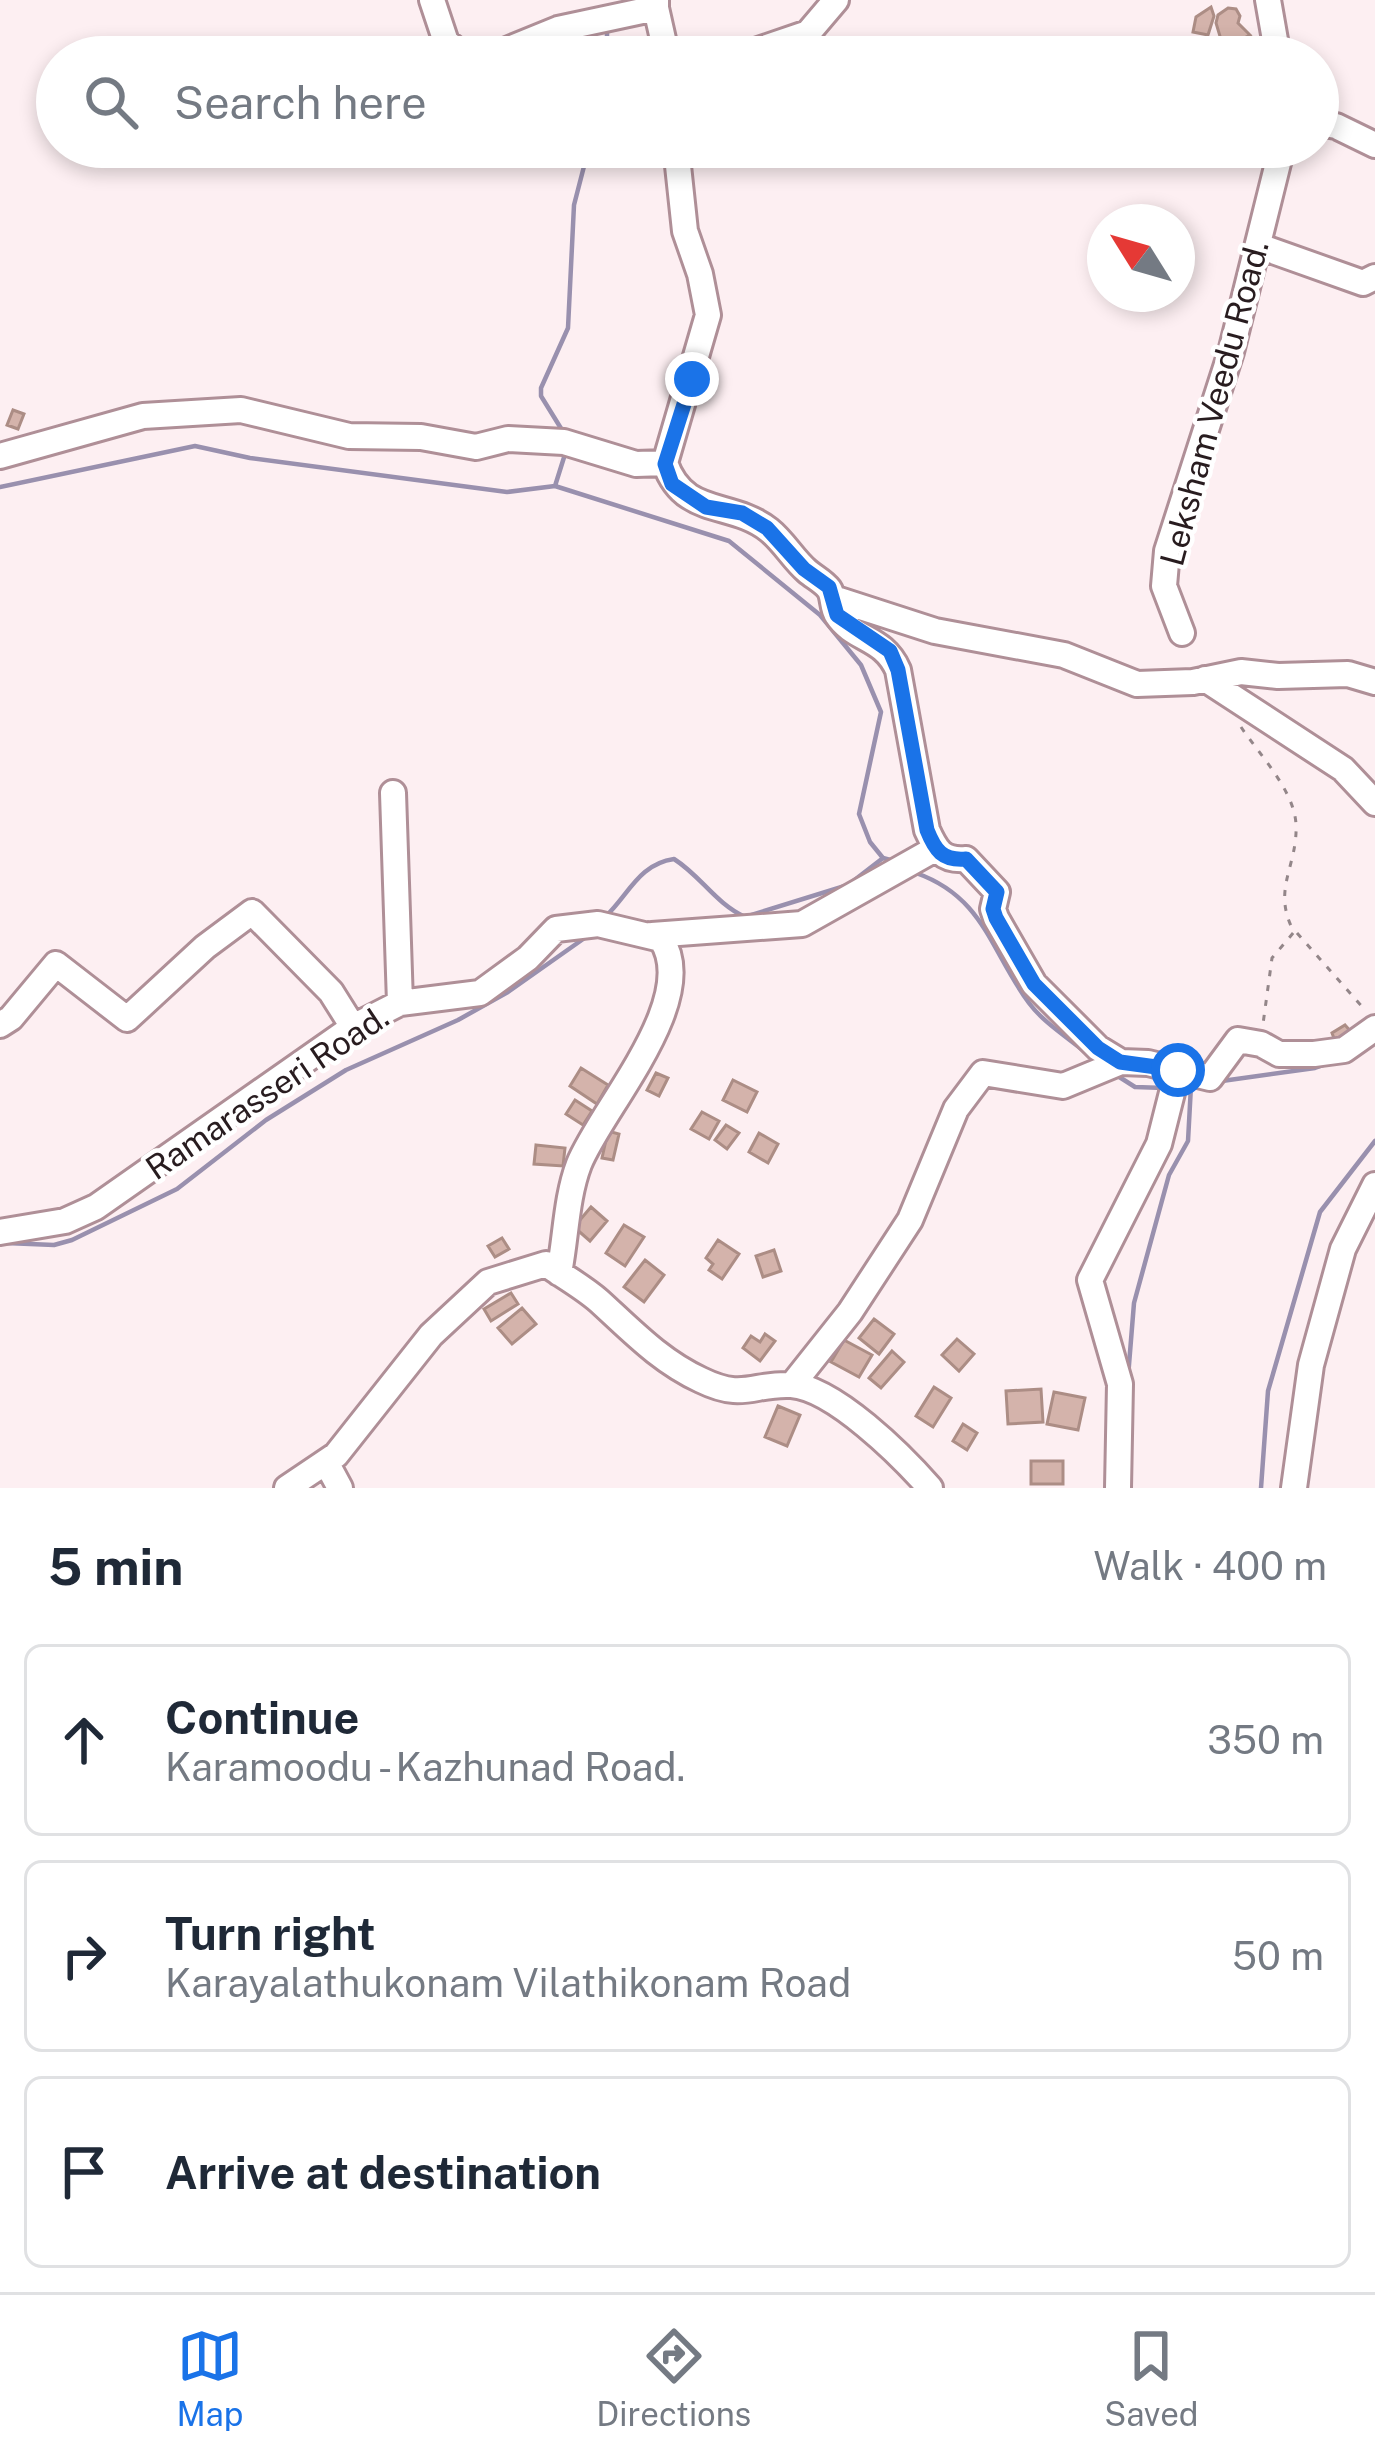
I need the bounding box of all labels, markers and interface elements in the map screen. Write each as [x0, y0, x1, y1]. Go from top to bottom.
search box [36, 36, 1339, 168]
icon: search [78, 69, 144, 135]
text: Search here [174, 76, 427, 129]
north arrow [1087, 204, 1195, 312]
street label: Leksham Veedu Road. [1152, 236, 1276, 570]
route end [665, 352, 719, 406]
street label: Ramarasseri Road. [139, 997, 395, 1187]
route start [1151, 1043, 1205, 1097]
text: 5 min [48, 1537, 184, 1596]
text: Walk · 400 m [1094, 1543, 1327, 1589]
text: Continue [165, 1691, 359, 1744]
icon: ahead [51, 1707, 117, 1773]
text: 350 m [1207, 1717, 1324, 1763]
text: Karamoodu - Kazhunad Road. [165, 1744, 685, 1790]
text: Turn right [165, 1907, 376, 1960]
icon: right [51, 1923, 117, 1989]
text: 50 m [1232, 1933, 1324, 1979]
text: Karayalathukonam Vilathikonam Road [165, 1960, 851, 2006]
icon: arrive [51, 2139, 117, 2205]
text: Arrive at destination [165, 2146, 601, 2199]
tab: Map [176, 2323, 243, 2433]
tab: Directions [596, 2323, 751, 2433]
tab: Saved [1104, 2323, 1199, 2433]

